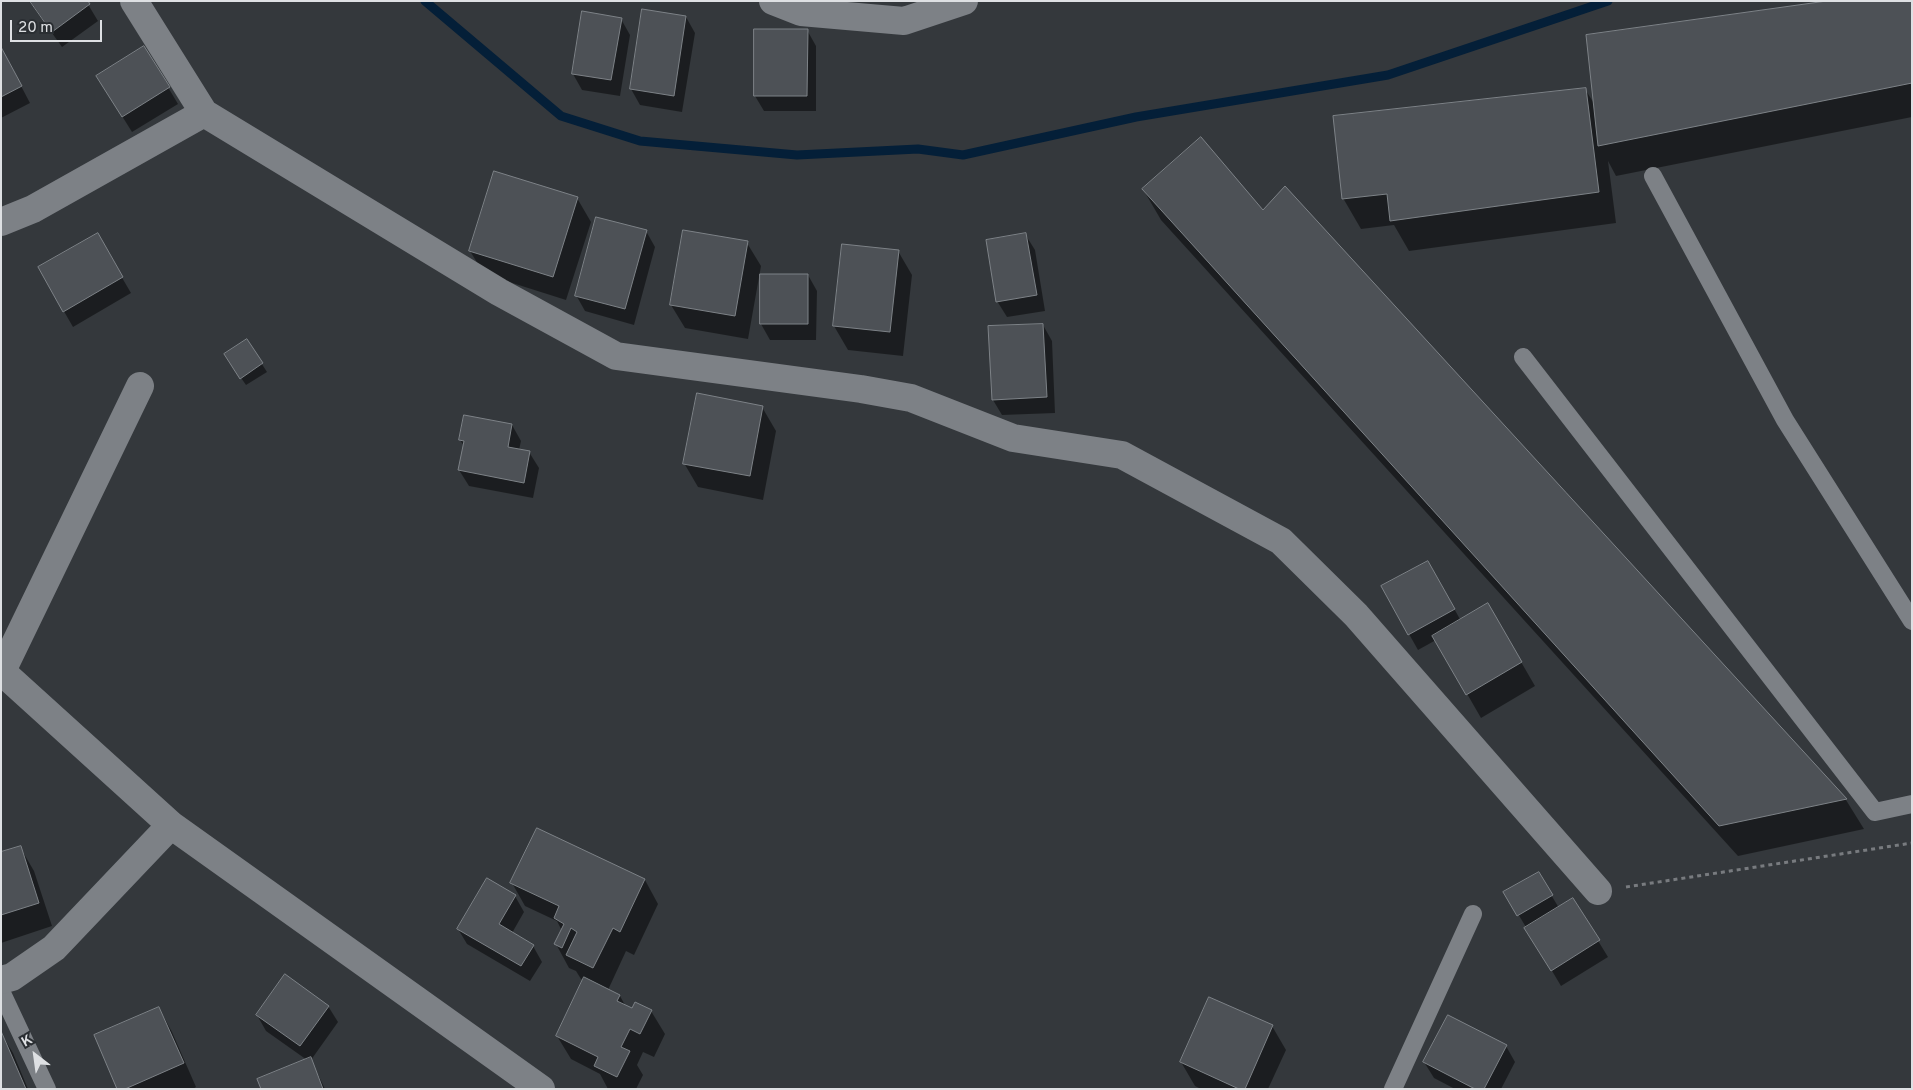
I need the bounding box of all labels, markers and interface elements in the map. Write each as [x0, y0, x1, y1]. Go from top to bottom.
scale bar [12, 10, 105, 42]
text: 20 m [18, 19, 53, 38]
north arrow [10, 1030, 60, 1080]
text: K [19, 1032, 36, 1051]

